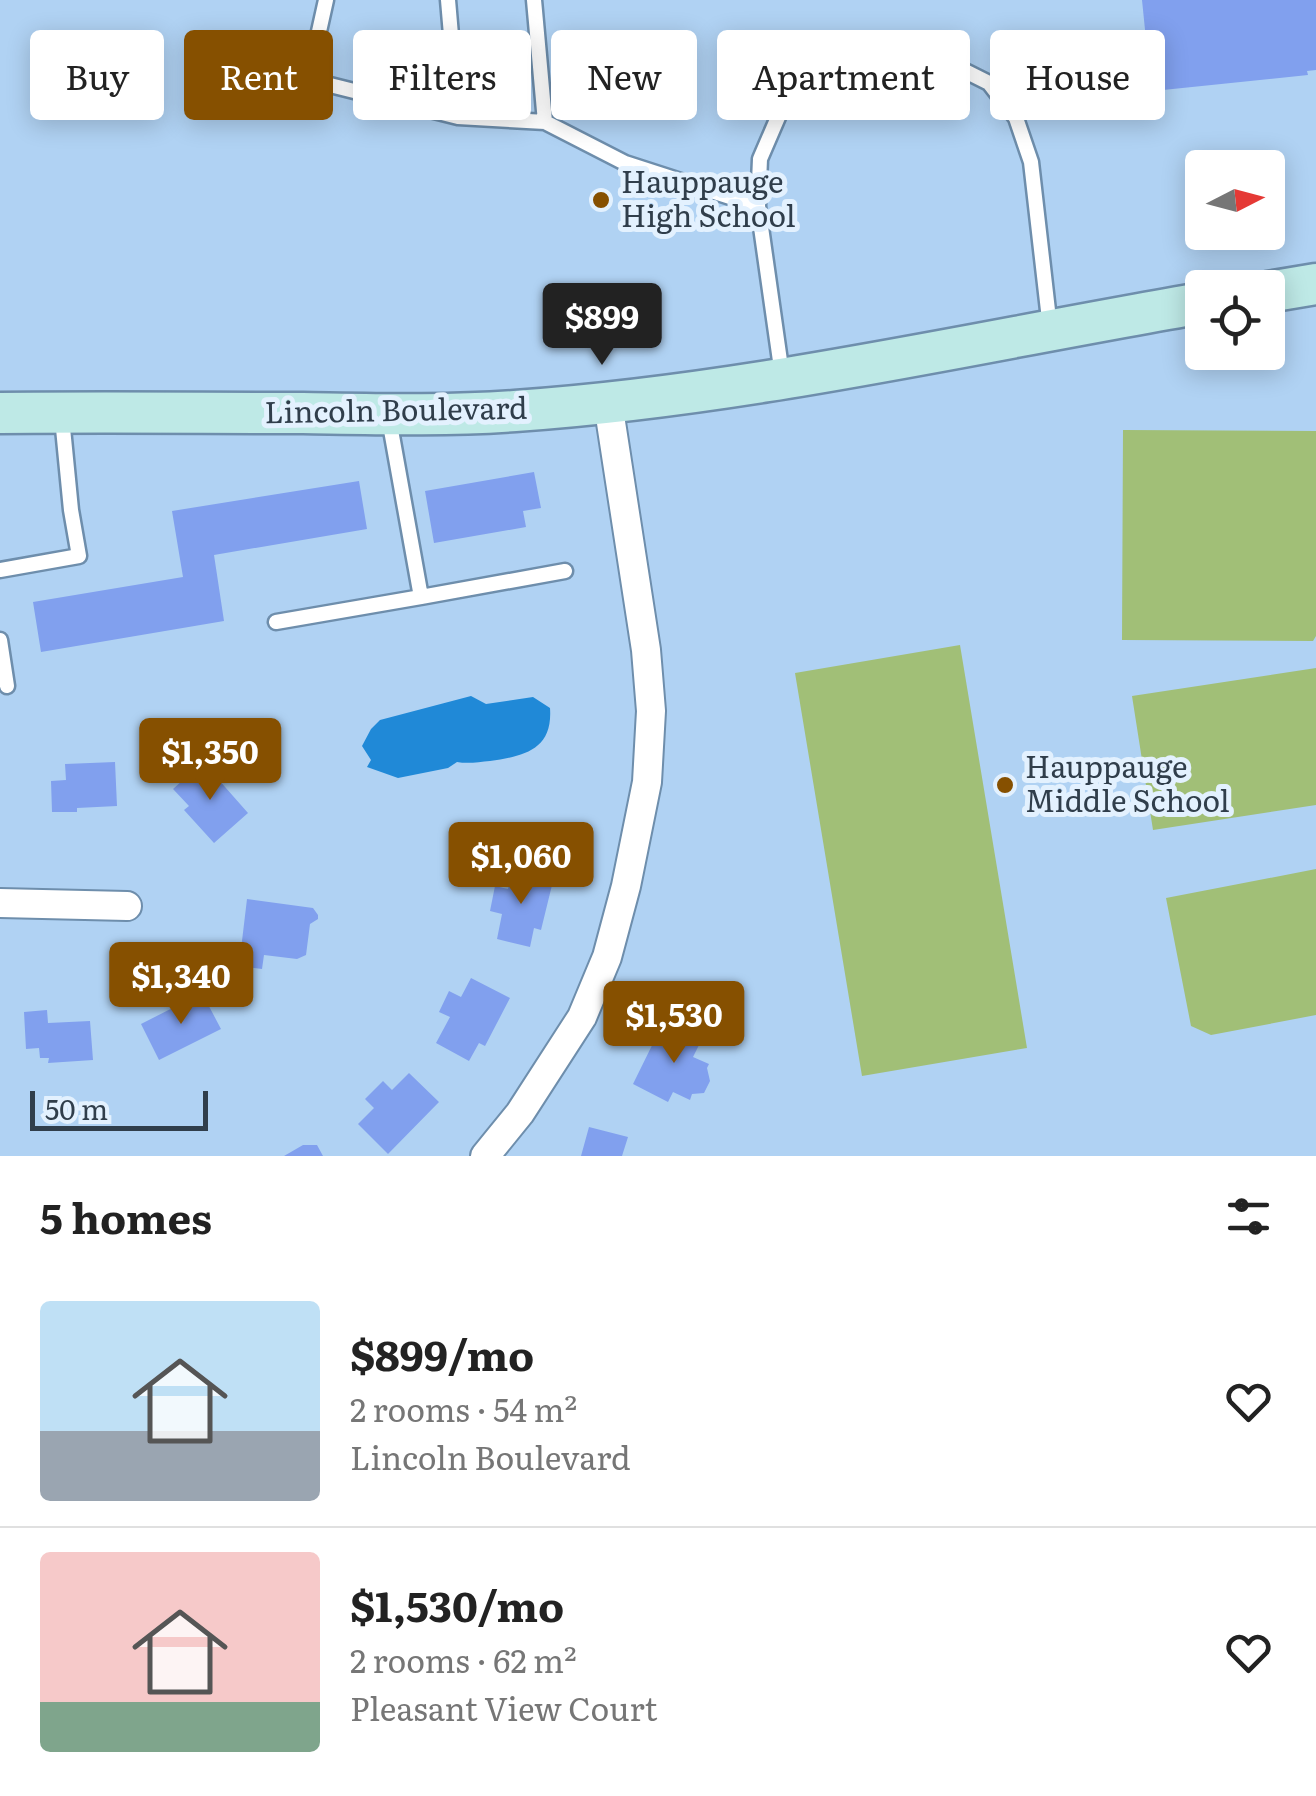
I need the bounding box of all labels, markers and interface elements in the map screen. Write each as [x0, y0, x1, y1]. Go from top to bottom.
chip: Buy [30, 30, 164, 120]
chip: Rent [184, 30, 333, 120]
chip: Filters [353, 30, 531, 120]
chip: New [551, 30, 697, 120]
chip: Apartment [717, 30, 970, 120]
chip: House [990, 30, 1165, 120]
north arrow [1185, 150, 1285, 250]
map controls [1185, 150, 1285, 370]
place label: Hauppauge High School [621, 158, 796, 236]
marker: Hauppauge High School [590, 189, 612, 211]
button: locate [1185, 270, 1285, 370]
pin: $899 [543, 283, 661, 368]
text: $899 [565, 291, 639, 339]
street label: Lincoln Boulevard [264, 384, 528, 432]
pin: $1,350 [129, 718, 291, 803]
text: $1,350 [161, 726, 259, 774]
place label: Hauppauge Middle School [1025, 743, 1230, 821]
marker: Hauppauge Middle School [994, 774, 1016, 796]
pin: $1,060 [440, 822, 602, 907]
text: $1,060 [471, 830, 571, 878]
pin: $1,340 [100, 942, 262, 1027]
text: $1,340 [131, 950, 231, 998]
pin: $1,530 [593, 981, 755, 1066]
text: $1,530 [625, 989, 723, 1037]
scale bar [30, 1086, 208, 1130]
text: 50 m [45, 1087, 108, 1129]
text: 5 homes [40, 1185, 212, 1247]
icon: filters [1221, 1189, 1276, 1244]
text: $899/mo [350, 1322, 534, 1384]
icon: home [120, 1341, 240, 1461]
icon: heart [1221, 1374, 1276, 1429]
text: 2 rooms · 54 m² [350, 1384, 577, 1432]
text: Lincoln Boulevard [350, 1432, 631, 1480]
text: $1,530/mo [350, 1573, 564, 1635]
icon: home [120, 1592, 240, 1712]
icon: heart [1221, 1625, 1276, 1680]
text: 2 rooms · 62 m² [350, 1635, 577, 1683]
text: Pleasant View Court [350, 1683, 658, 1731]

